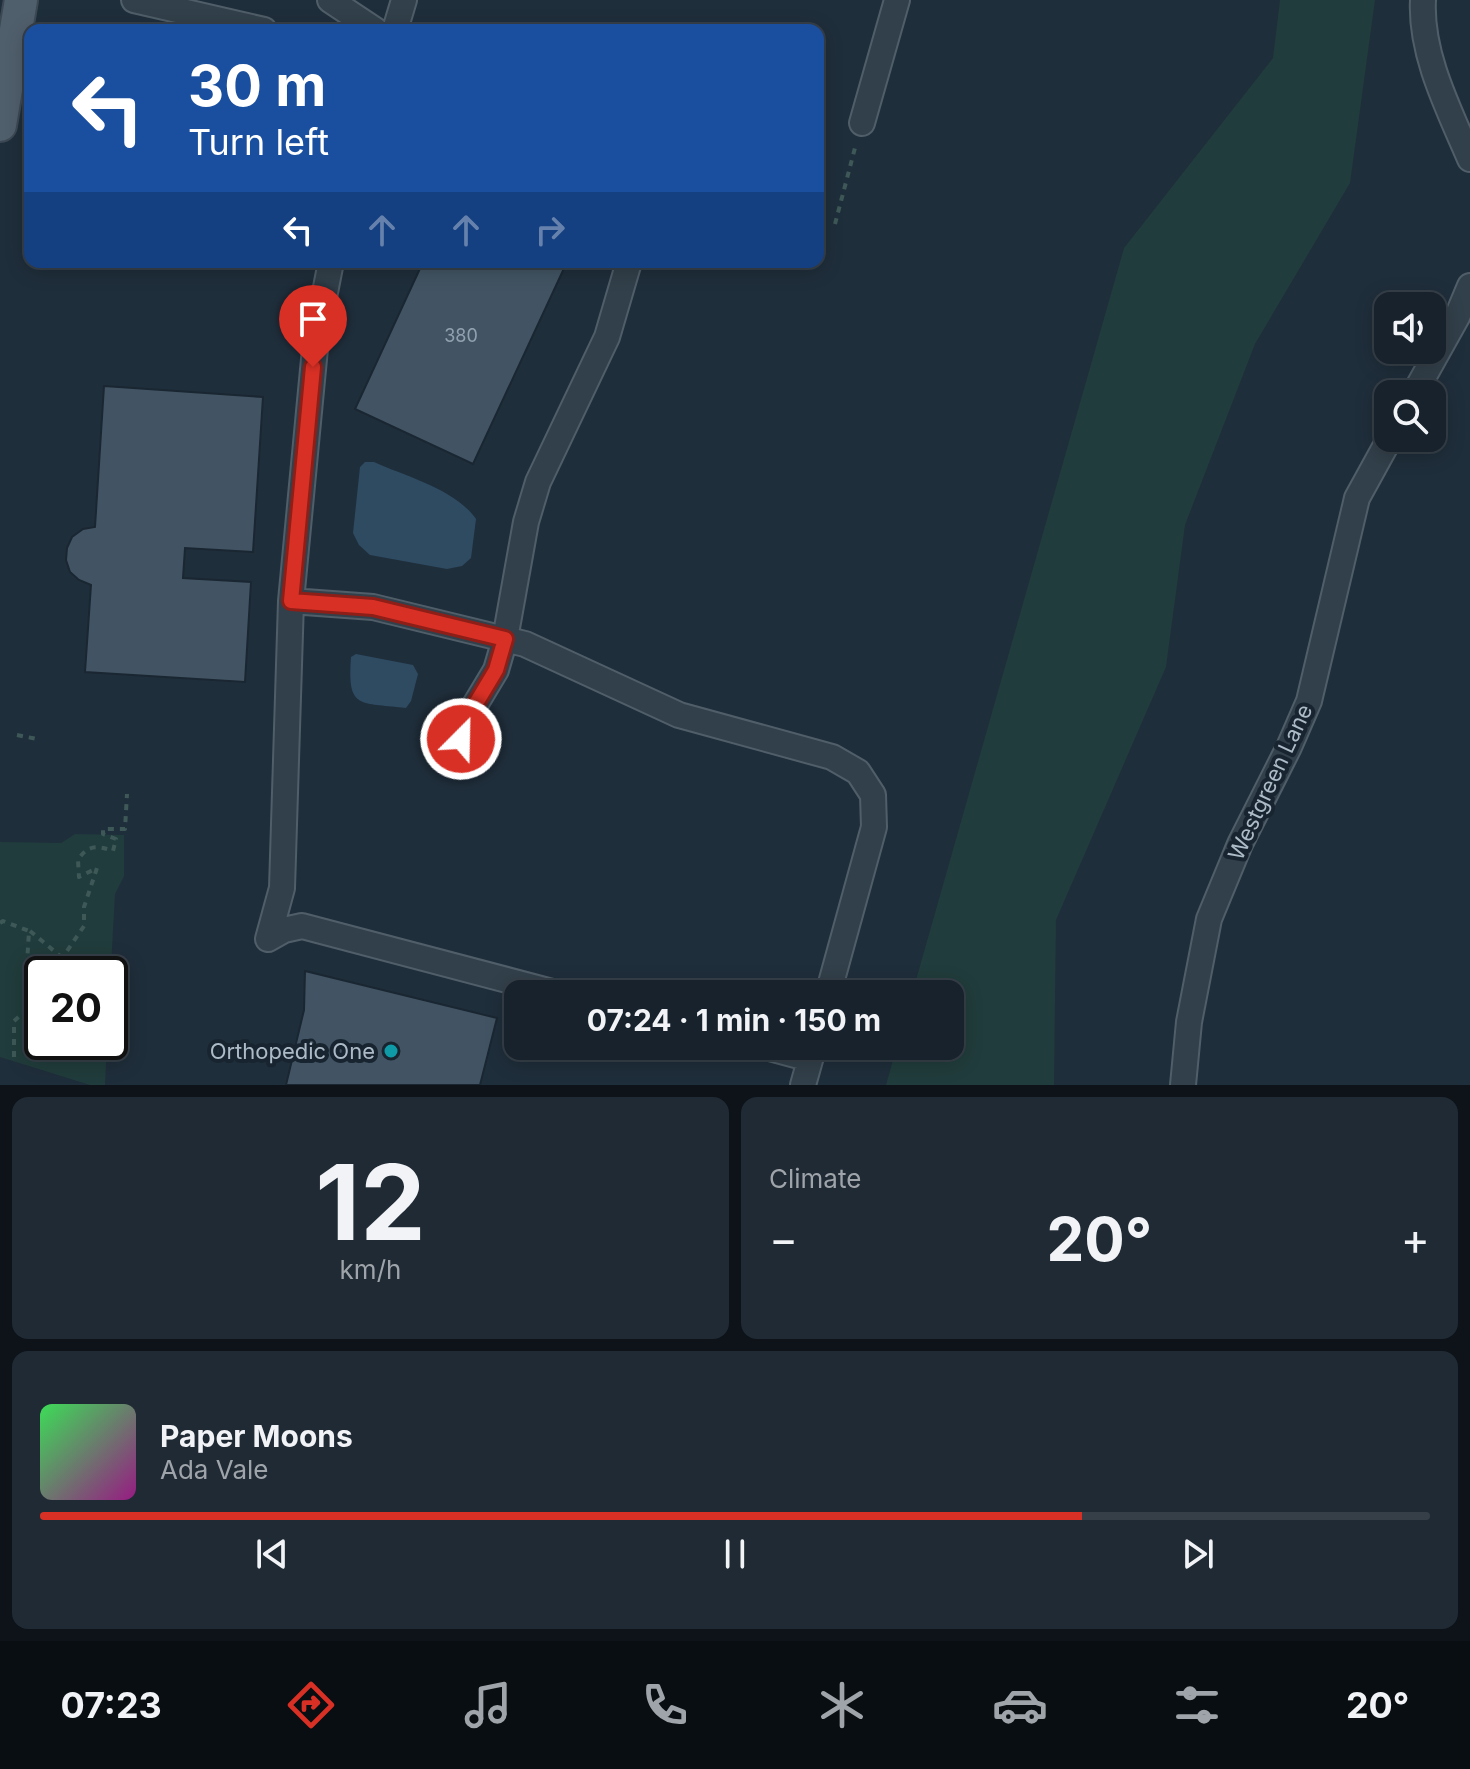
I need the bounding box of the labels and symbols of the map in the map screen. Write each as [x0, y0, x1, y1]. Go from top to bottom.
pin [279, 285, 347, 367]
house number: 380 [444, 325, 478, 346]
position arrow [419, 697, 503, 781]
street label: Westgreen Lane [1223, 700, 1317, 864]
speed limit sign: 20 [24, 956, 128, 1060]
place label: Orthopedic One [210, 1038, 375, 1064]
marker: Orthopedic One [382, 1042, 400, 1060]

